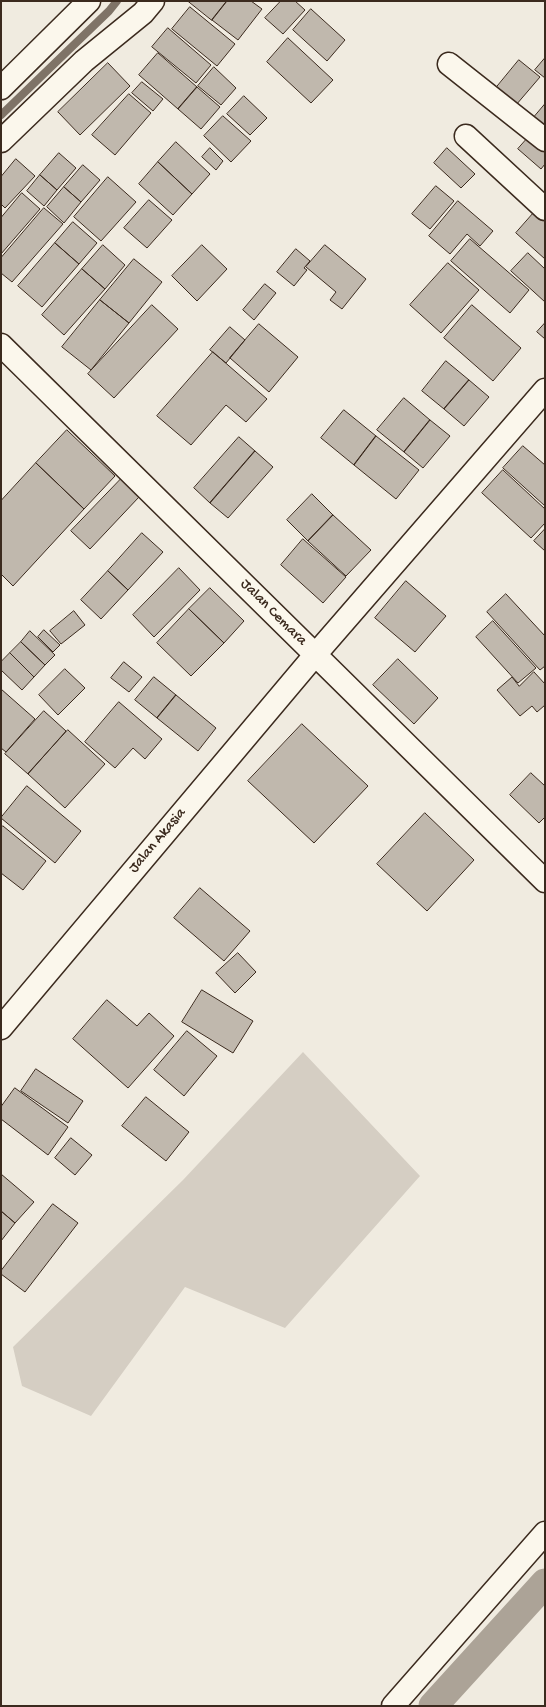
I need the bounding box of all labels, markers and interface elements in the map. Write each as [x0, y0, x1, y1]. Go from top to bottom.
street label: Jalan Cemara [236, 576, 310, 650]
street label: Jalan Akasia [126, 805, 190, 877]

